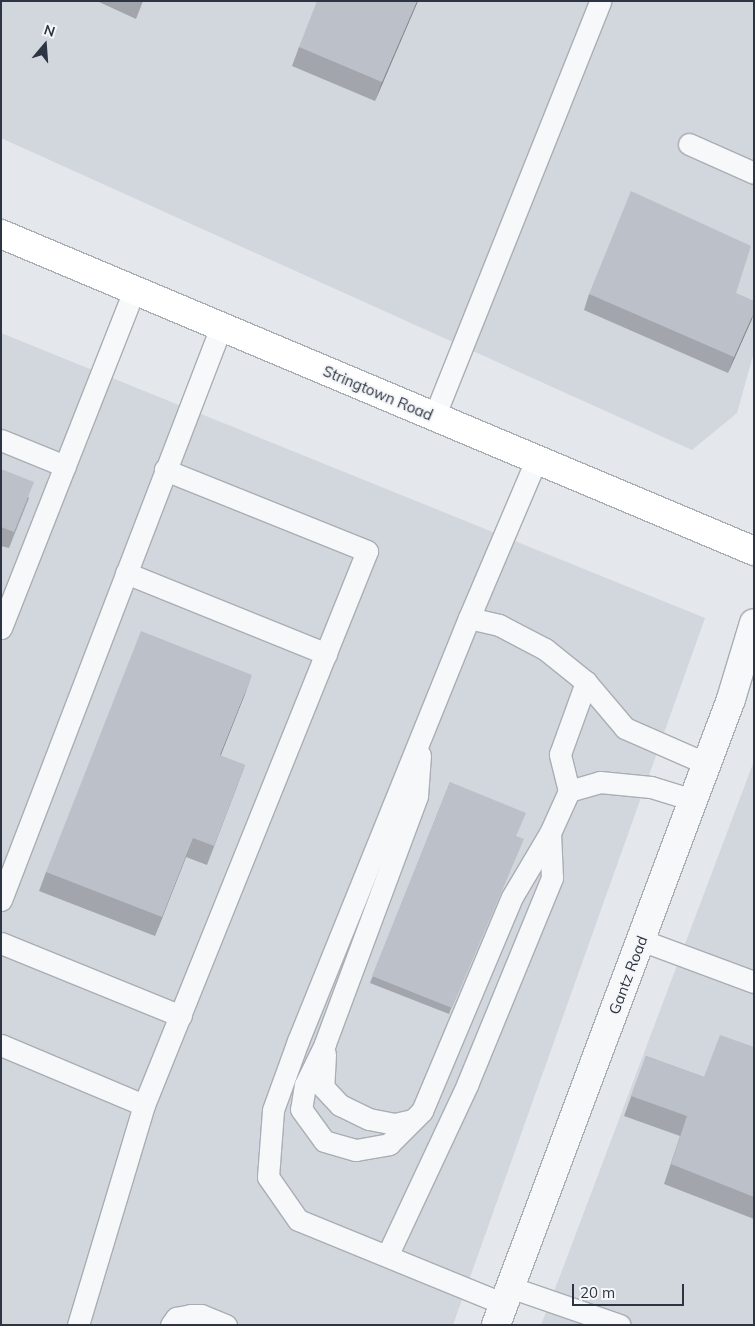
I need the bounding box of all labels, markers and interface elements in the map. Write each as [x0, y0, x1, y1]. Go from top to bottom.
north arrow [20, 20, 70, 70]
text: N [42, 21, 57, 41]
street label: Stringtown Road [320, 362, 436, 424]
street label: Gantz Road [605, 933, 651, 1017]
scale bar [575, 1274, 688, 1306]
text: 20 m [580, 1283, 615, 1302]

